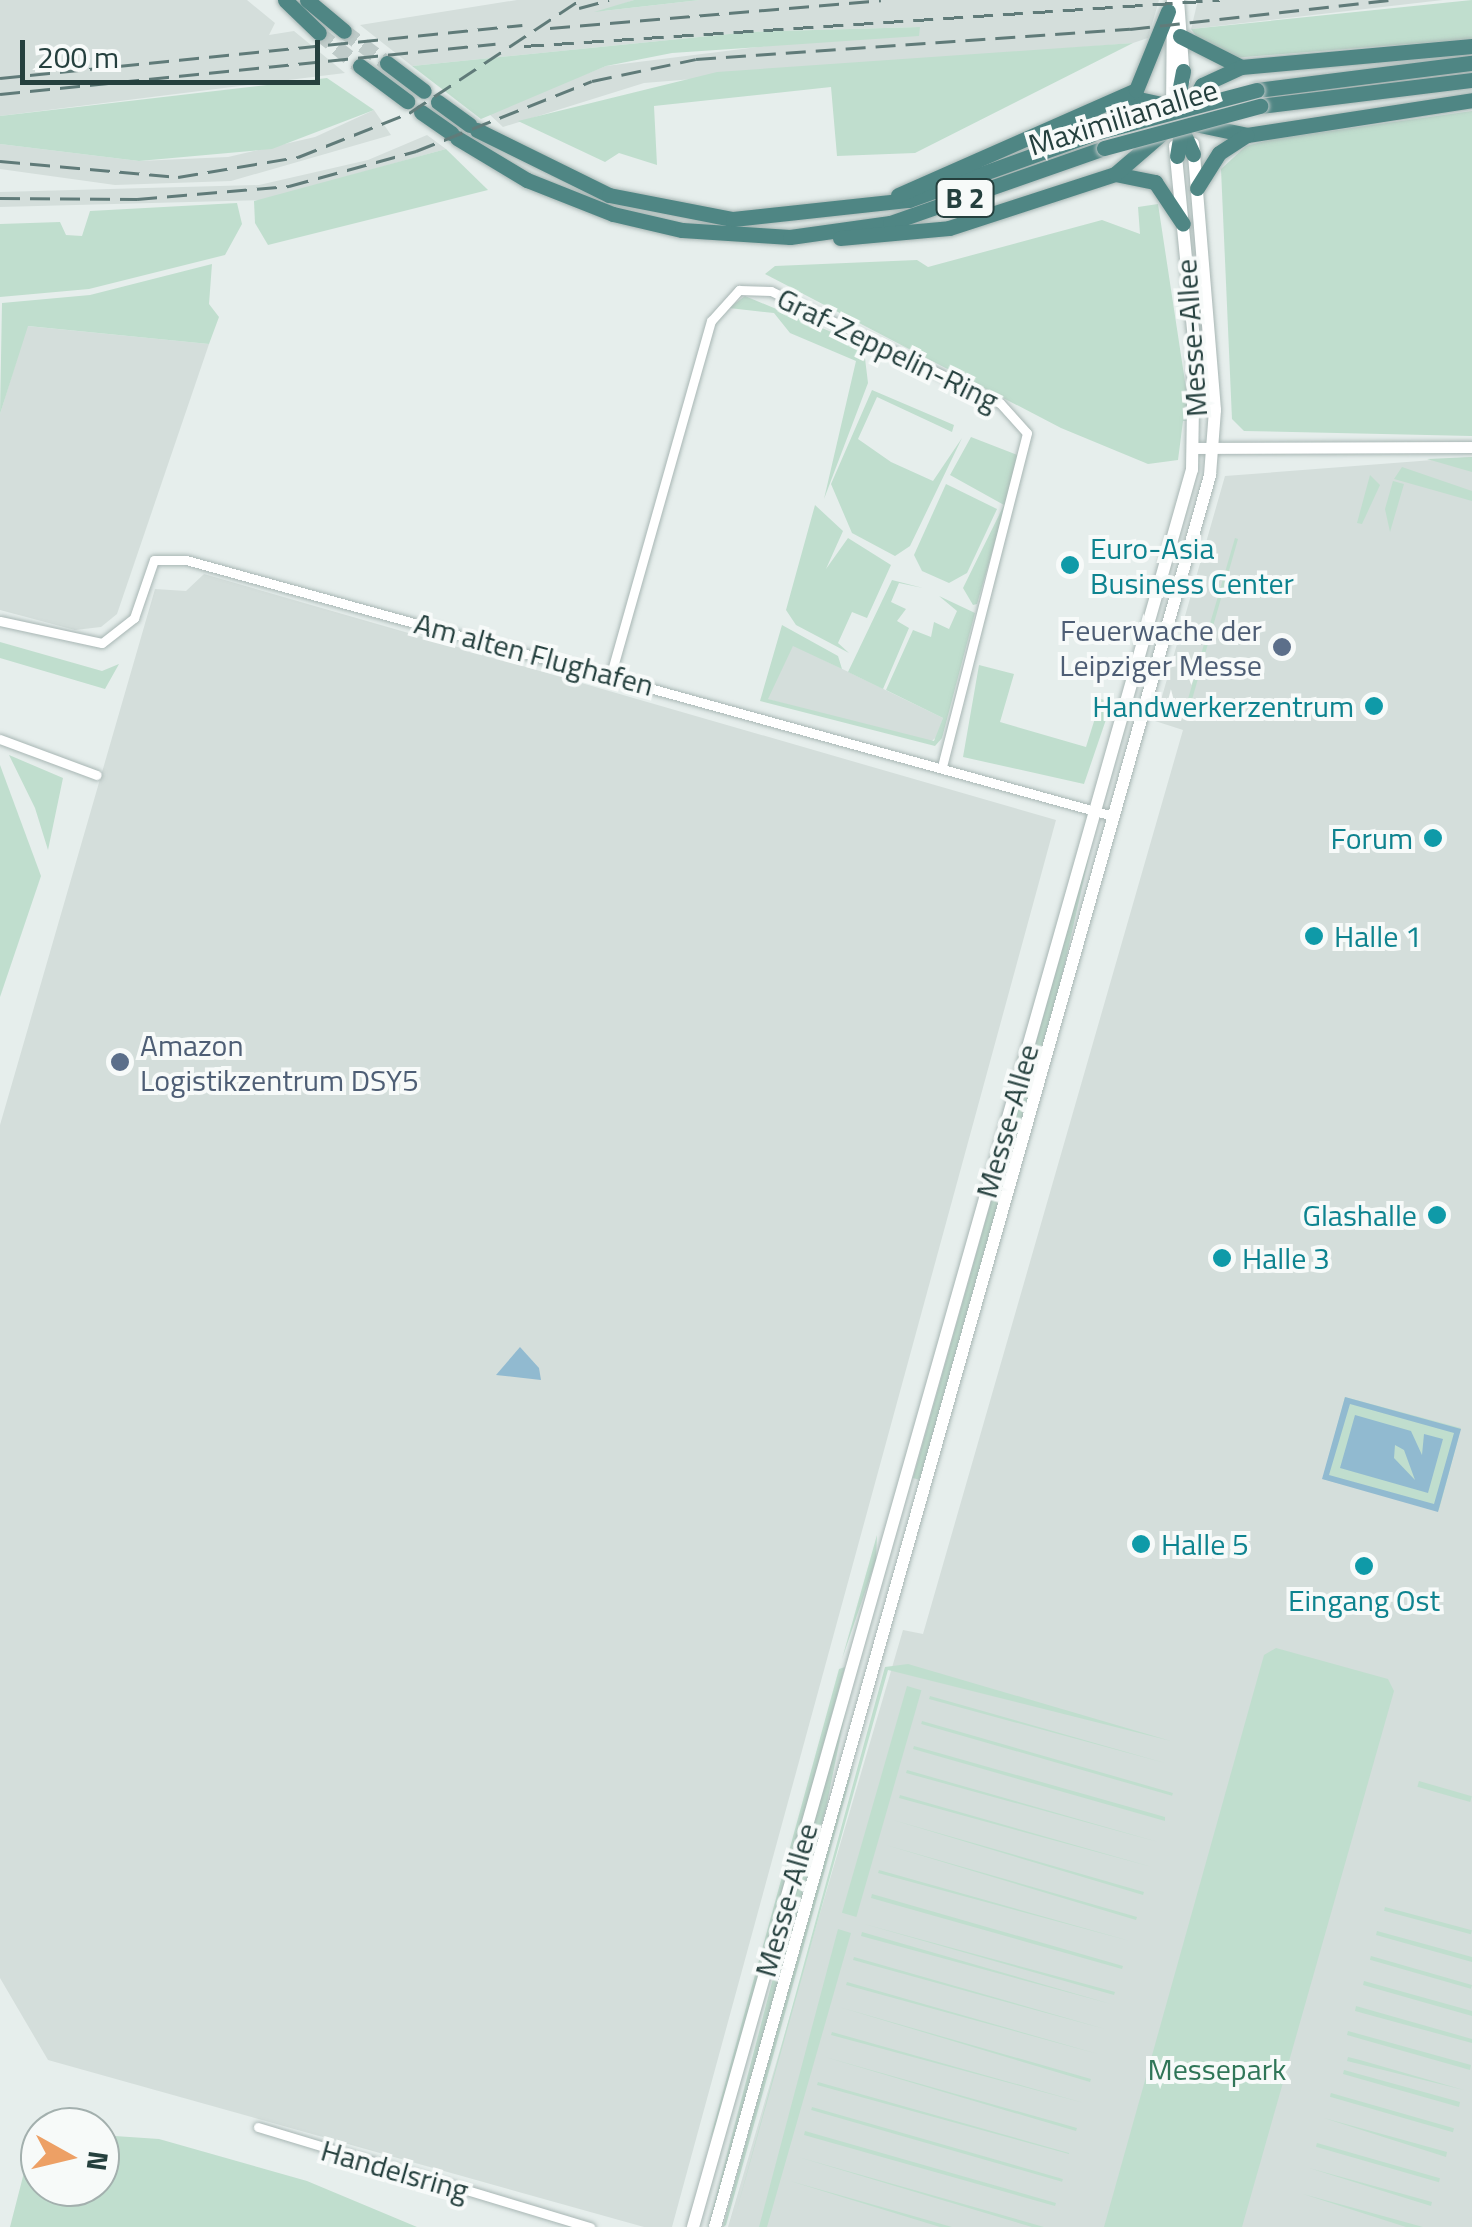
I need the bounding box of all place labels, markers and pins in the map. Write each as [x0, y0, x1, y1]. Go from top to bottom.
place label: Euro-Asia Business Center [1090, 530, 1294, 600]
marker: Euro-Asia Business Center [1059, 554, 1081, 576]
place label: Feuerwache der Leipziger Messe [1059, 612, 1262, 682]
marker: Feuerwache der Leipziger Messe [1271, 636, 1293, 658]
place label: Handwerkerzentrum [1092, 688, 1354, 724]
marker: Handwerkerzentrum [1363, 695, 1385, 717]
place label: Forum [1331, 820, 1413, 856]
marker: Forum [1422, 827, 1444, 849]
place label: Halle 1 [1334, 918, 1422, 954]
marker: Halle 1 [1303, 925, 1325, 947]
place label: Amazon Logistikzentrum DSY5 [140, 1027, 419, 1098]
marker: Amazon Logistikzentrum DSY5 [109, 1051, 131, 1073]
place label: Glashalle [1302, 1197, 1417, 1233]
marker: Glashalle [1426, 1204, 1448, 1226]
place label: Halle 3 [1242, 1240, 1330, 1276]
marker: Halle 3 [1211, 1247, 1233, 1269]
place label: Halle 5 [1161, 1526, 1249, 1562]
marker: Halle 5 [1130, 1533, 1152, 1555]
marker: Eingang Ost [1353, 1555, 1375, 1577]
place label: Eingang Ost [1288, 1582, 1440, 1618]

